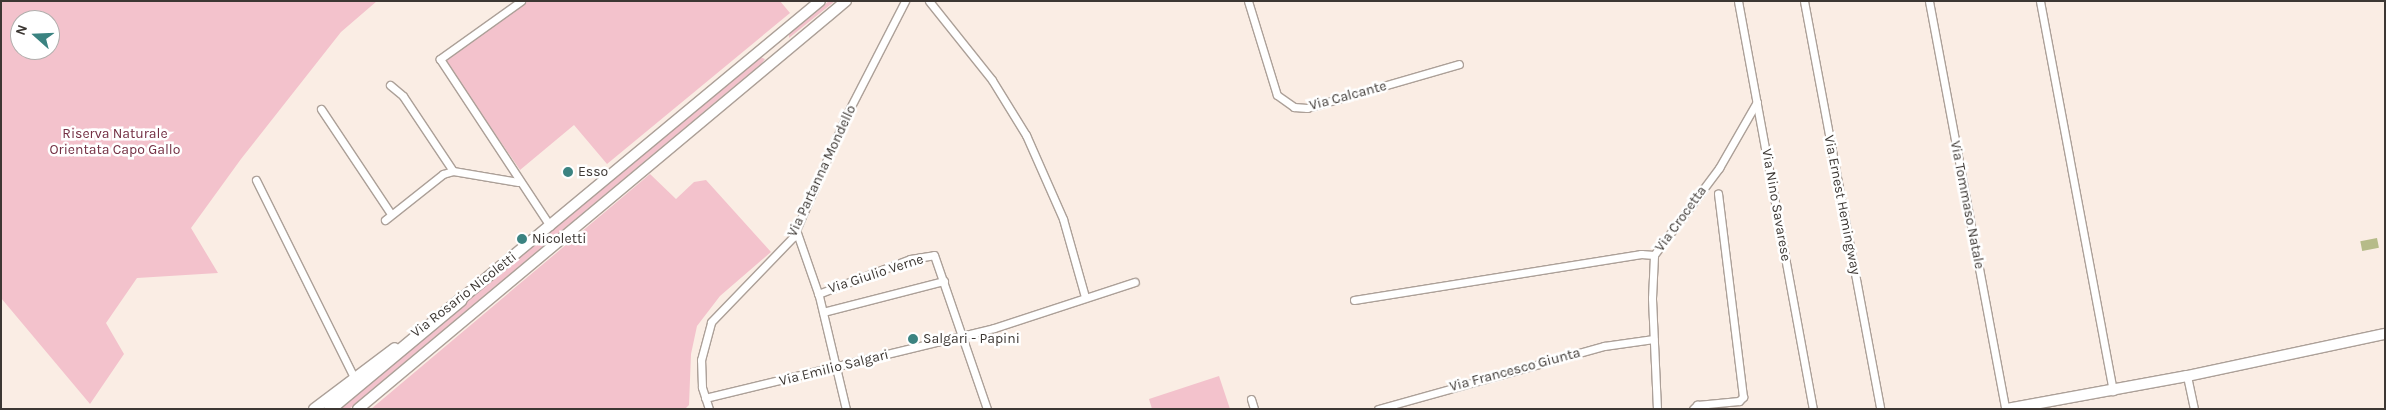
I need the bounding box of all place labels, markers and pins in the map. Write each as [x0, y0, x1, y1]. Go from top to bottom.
place label: Esso [578, 164, 608, 180]
marker: Esso [562, 166, 574, 178]
place label: Nicoletti [532, 231, 586, 247]
marker: Nicoletti [516, 233, 528, 245]
place label: Salgari - Papini [923, 331, 1020, 347]
marker: Salgari - Papini [907, 333, 919, 345]

